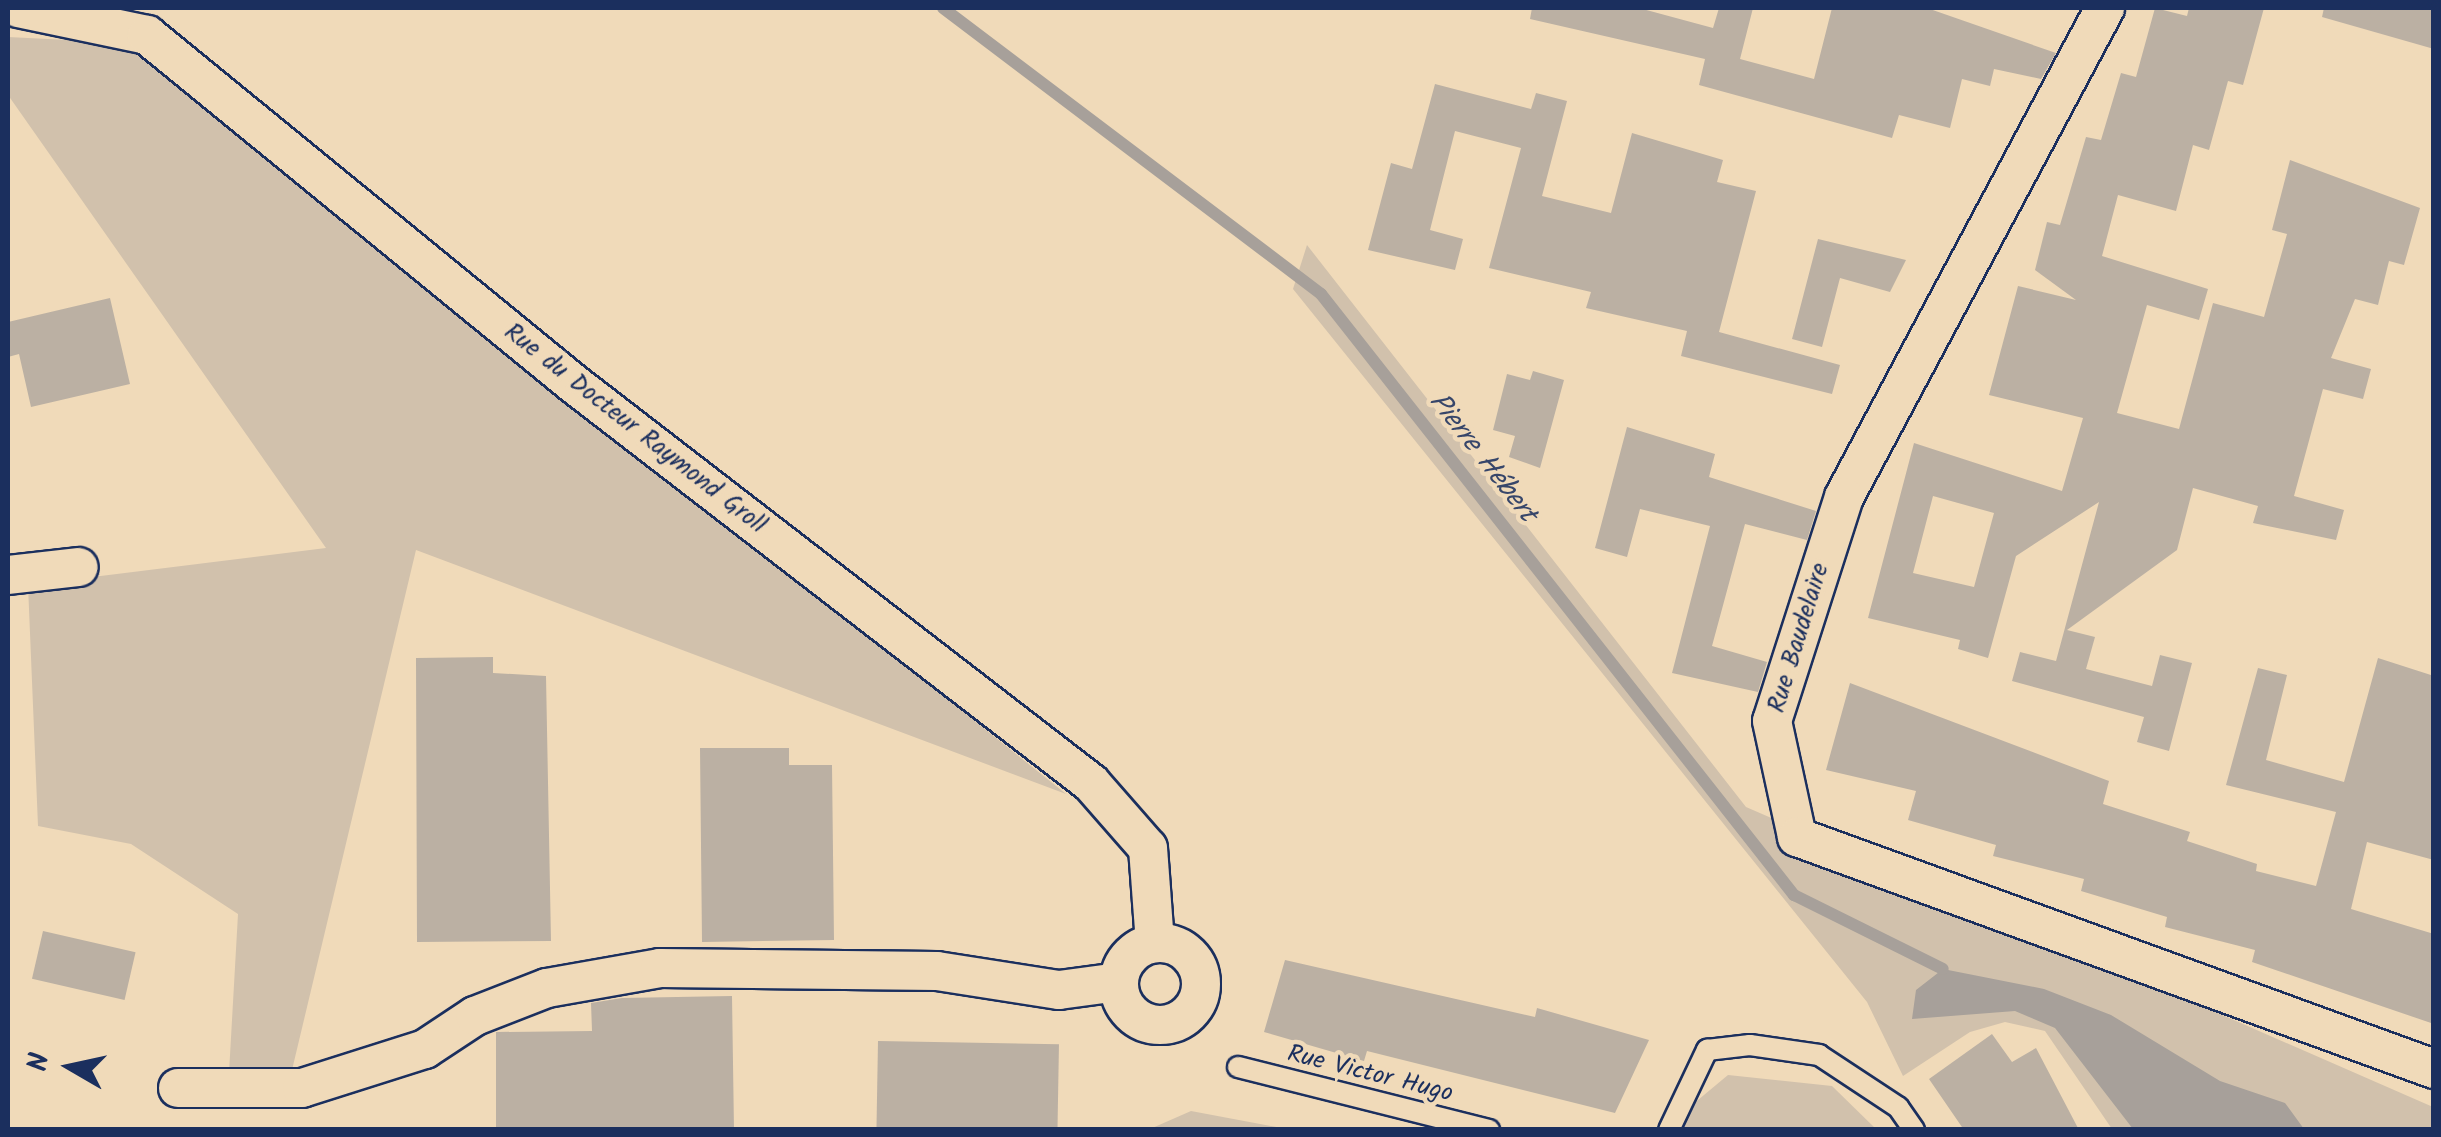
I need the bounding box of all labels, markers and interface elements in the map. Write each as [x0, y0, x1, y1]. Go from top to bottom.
street label: Rue du Docteur Raymond Groll [498, 317, 772, 541]
water label: Pierre Hébert [1421, 386, 1543, 530]
street label: Rue Baudelaire [1762, 560, 1836, 716]
north arrow [20, 1017, 120, 1117]
street label: Rue Victor Hugo [1284, 1039, 1456, 1109]
text: N [16, 1050, 63, 1074]

